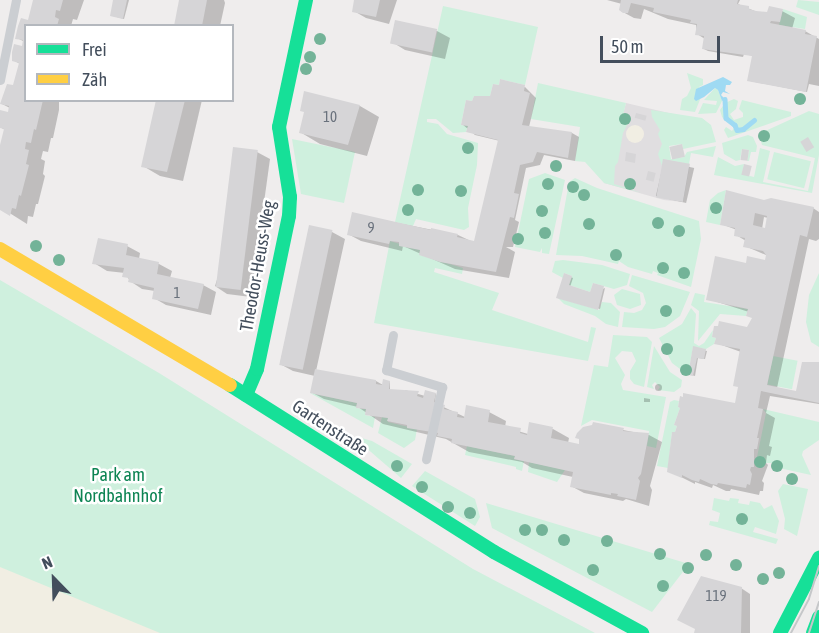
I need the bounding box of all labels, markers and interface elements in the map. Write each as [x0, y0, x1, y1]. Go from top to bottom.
legend [24, 24, 234, 102]
scale bar [603, 24, 723, 62]
text: 50 m [611, 36, 643, 57]
text: Frei [82, 39, 107, 60]
text: Zäh [82, 69, 107, 90]
house number: 10 [323, 108, 337, 126]
street label: Theodor-Heuss-Weg [236, 199, 280, 333]
house number: 9 [367, 219, 375, 237]
house number: 1 [173, 284, 181, 302]
street label: Gartenstraße [288, 395, 372, 461]
park label: Park am Nordbahnhof [73, 465, 163, 508]
north arrow [24, 549, 84, 609]
text: N [39, 552, 55, 573]
house number: 119 [705, 587, 727, 605]

